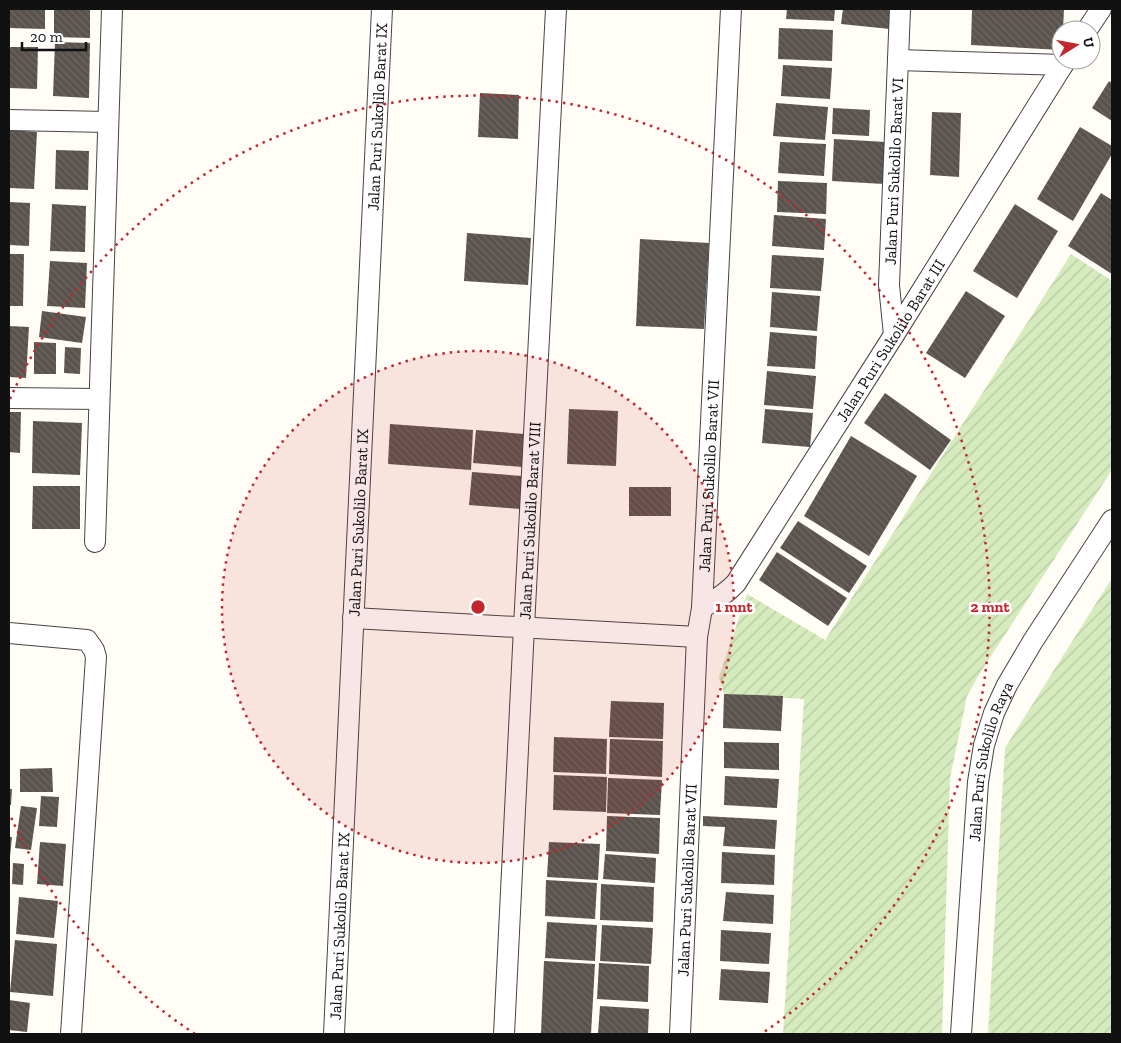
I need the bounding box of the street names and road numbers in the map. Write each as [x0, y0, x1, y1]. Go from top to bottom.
street label: Jalan Puri Sukolilo Barat IX [364, 23, 391, 211]
street label: Jalan Puri Sukolilo Barat VI [881, 77, 907, 265]
street label: Jalan Puri Sukolilo Barat III [832, 256, 949, 425]
street label: Jalan Puri Sukolilo Barat VII [695, 379, 723, 573]
street label: Jalan Puri Sukolilo Barat VIII [515, 421, 545, 620]
street label: Jalan Puri Sukolilo Barat IX [345, 428, 372, 617]
street label: Jalan Puri Sukolilo Raya [965, 679, 1017, 842]
street label: Jalan Puri Sukolilo Barat VII [673, 783, 701, 977]
street label: Jalan Puri Sukolilo Barat IX [326, 832, 353, 1020]

